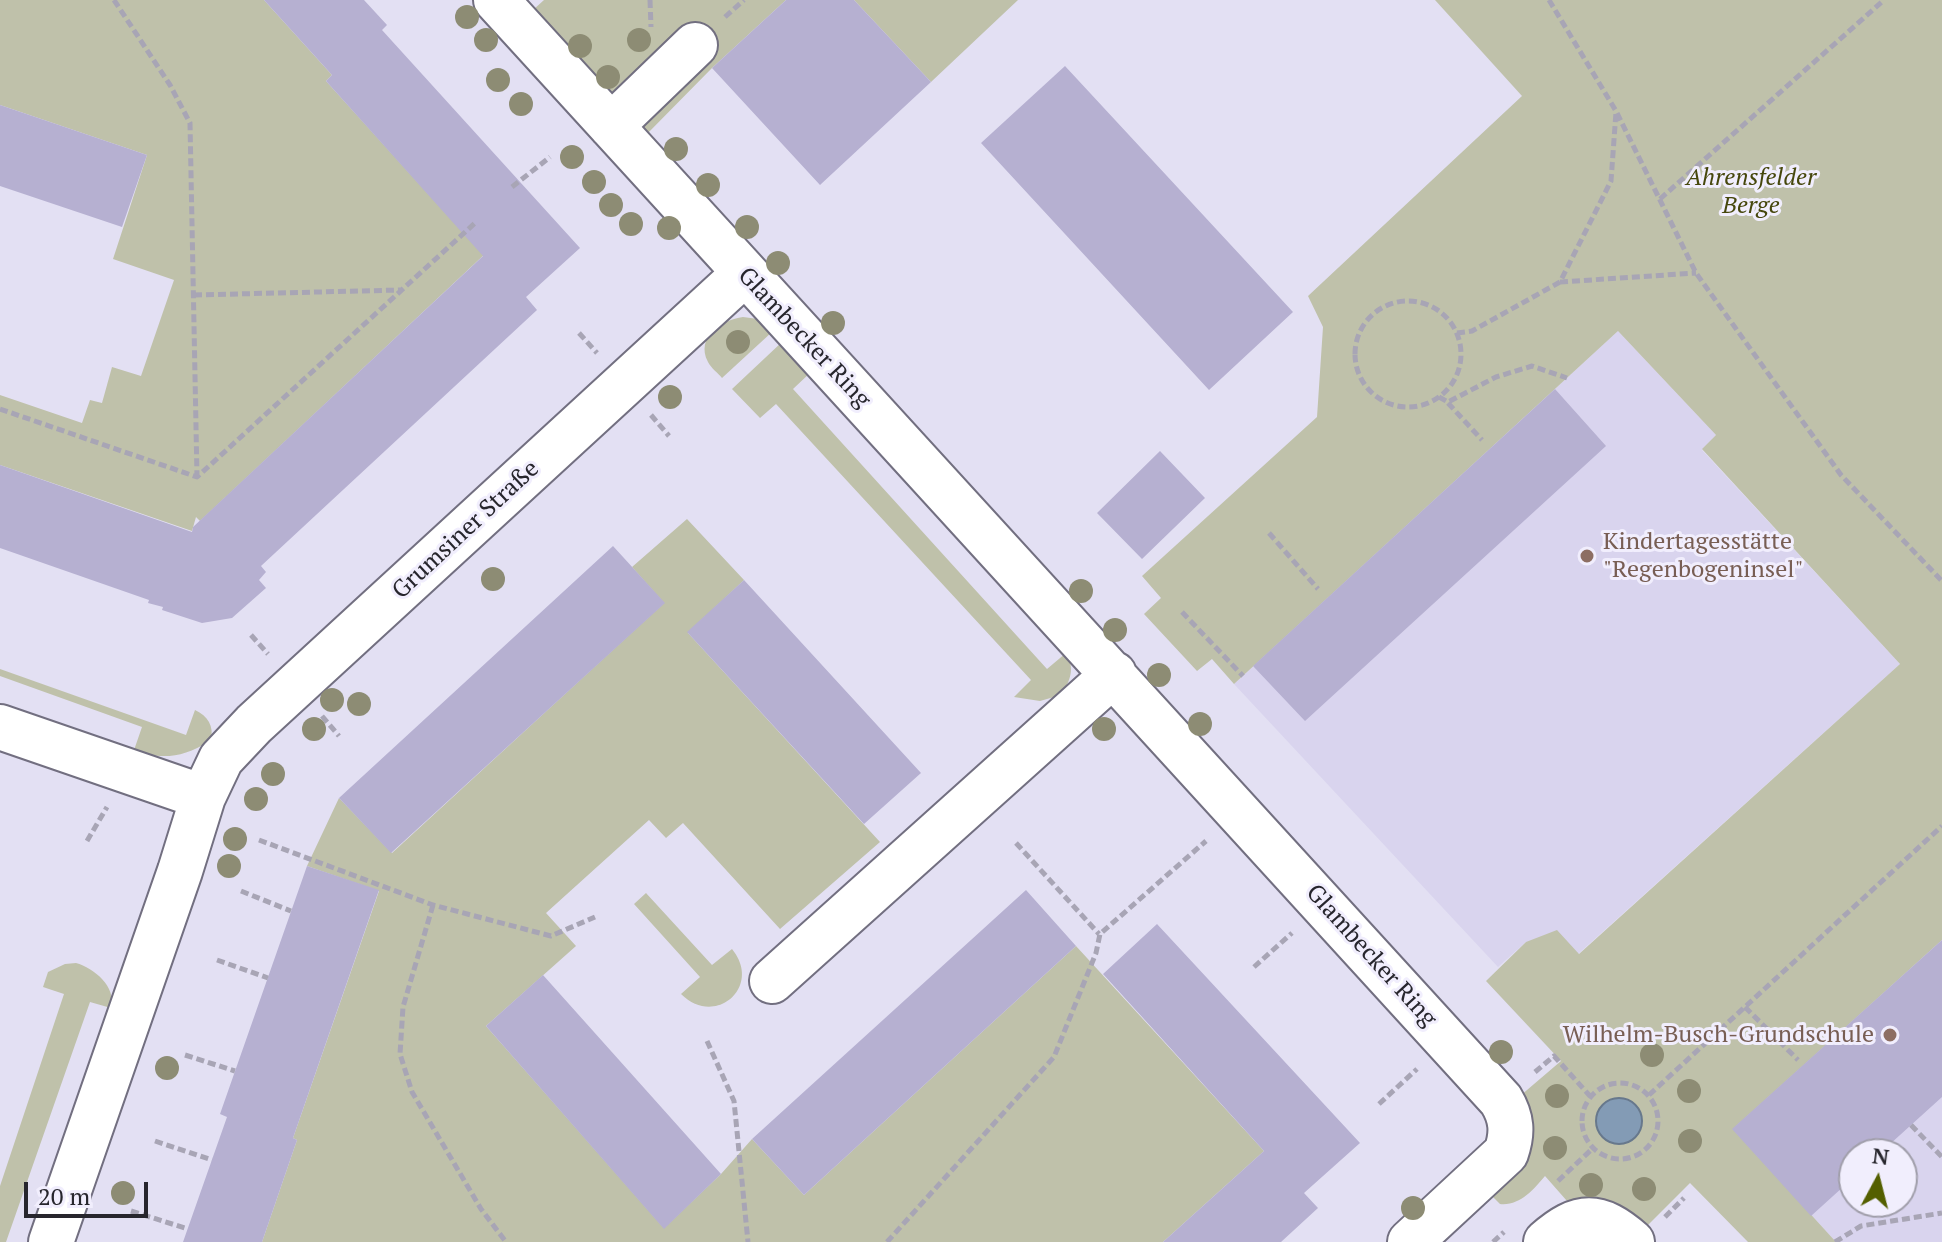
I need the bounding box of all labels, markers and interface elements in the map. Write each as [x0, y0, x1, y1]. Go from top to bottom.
park label: Ahrensfelder Berge [1686, 164, 1816, 220]
street label: Glambecker Ring [732, 262, 876, 414]
street label: Grumsiner Straße [387, 455, 545, 605]
place label: Kindertagesstätte "Regenbogeninsel" [1603, 528, 1804, 584]
marker: Kindertagesstätte "Regenbogeninsel" [1578, 547, 1596, 565]
street label: Glambecker Ring [1300, 879, 1442, 1033]
place label: Wilhelm-Busch-Grundschule [1563, 1021, 1874, 1049]
marker: Wilhelm-Busch-Grundschule [1881, 1026, 1899, 1044]
north arrow [1838, 1138, 1918, 1218]
text: N [1871, 1140, 1891, 1171]
scale bar [28, 1166, 152, 1216]
text: 20 m [38, 1180, 90, 1212]

